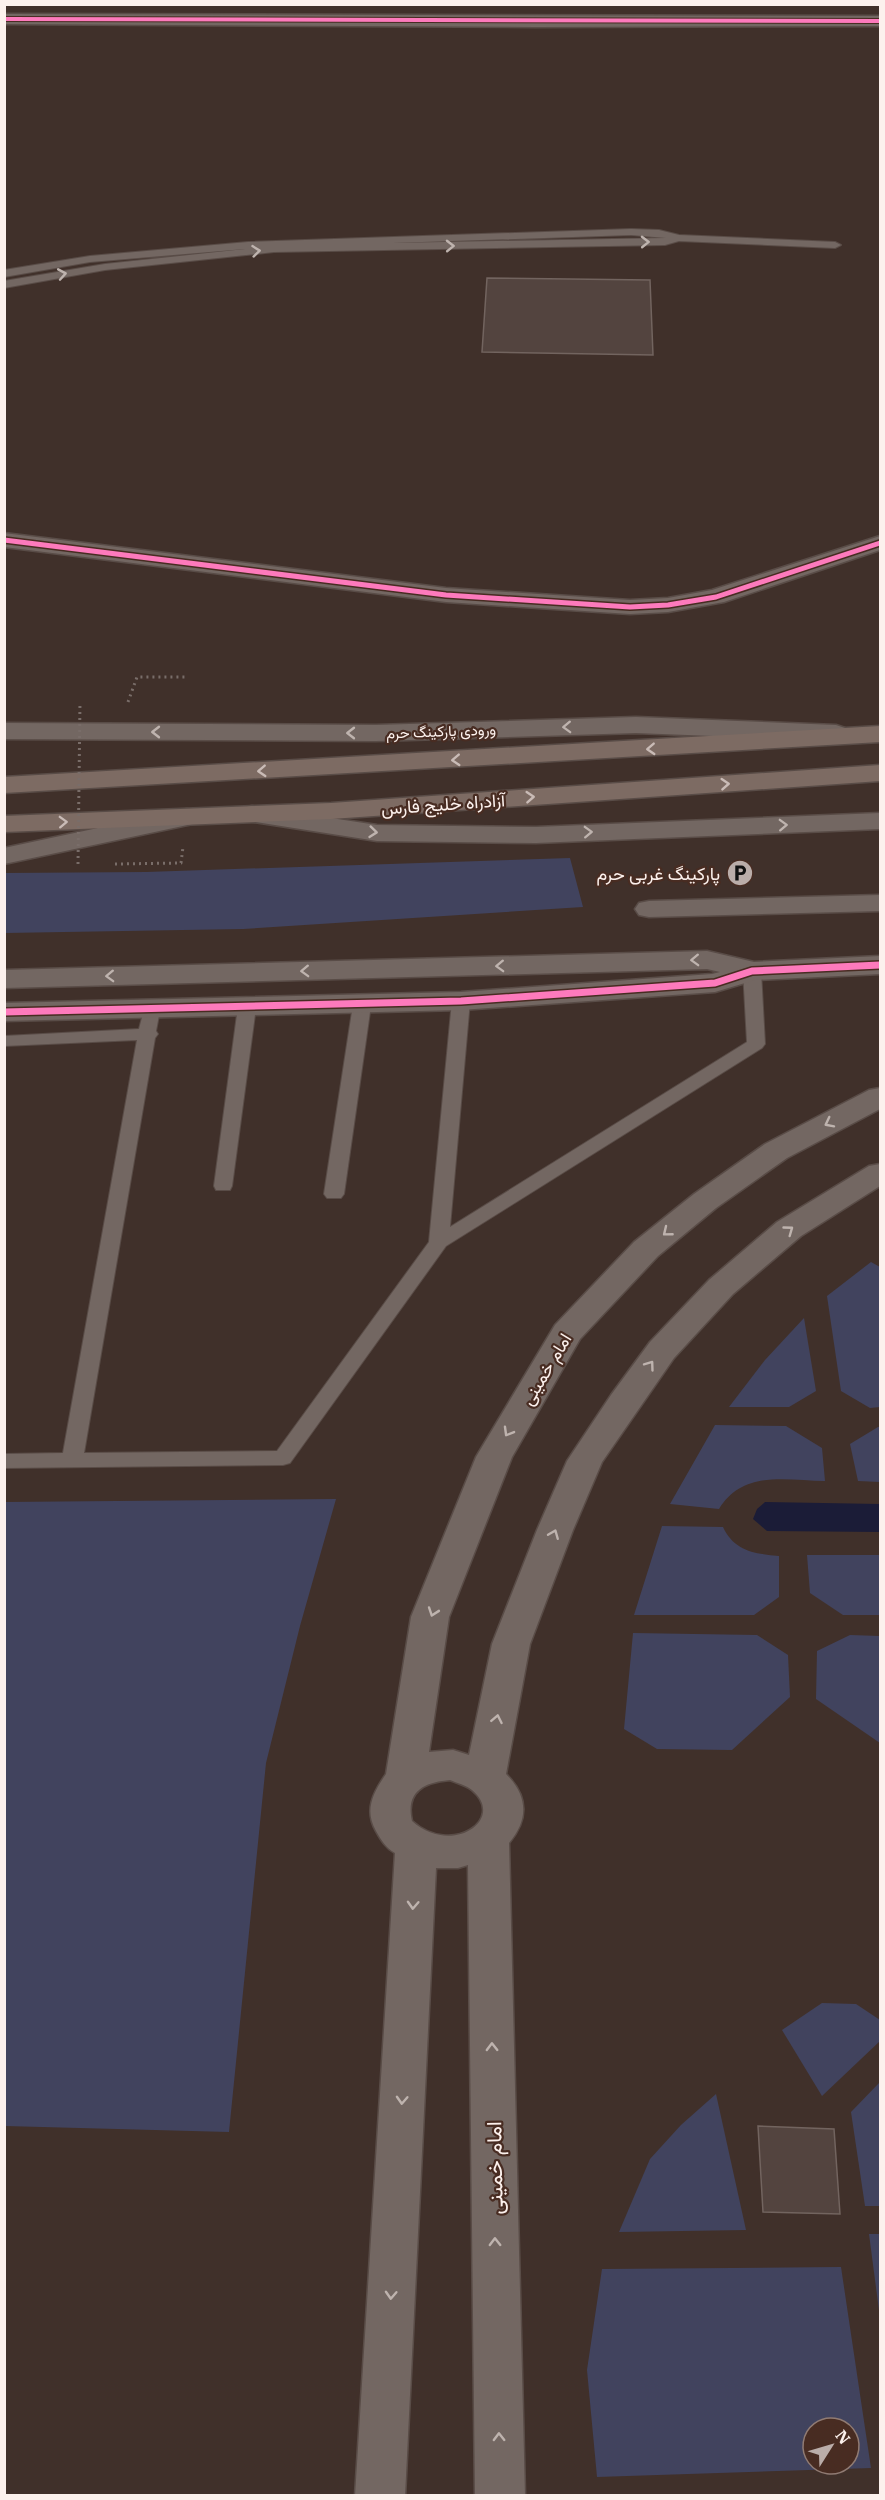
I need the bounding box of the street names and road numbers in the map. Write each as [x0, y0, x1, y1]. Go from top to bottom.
street label: ورودی پارکینگ حرم [386, 720, 496, 743]
street label: آزادراه خلیج فارس [380, 788, 508, 821]
street label: امام خمینی [516, 1329, 577, 1410]
street label: امام خمینی [479, 2121, 510, 2215]

